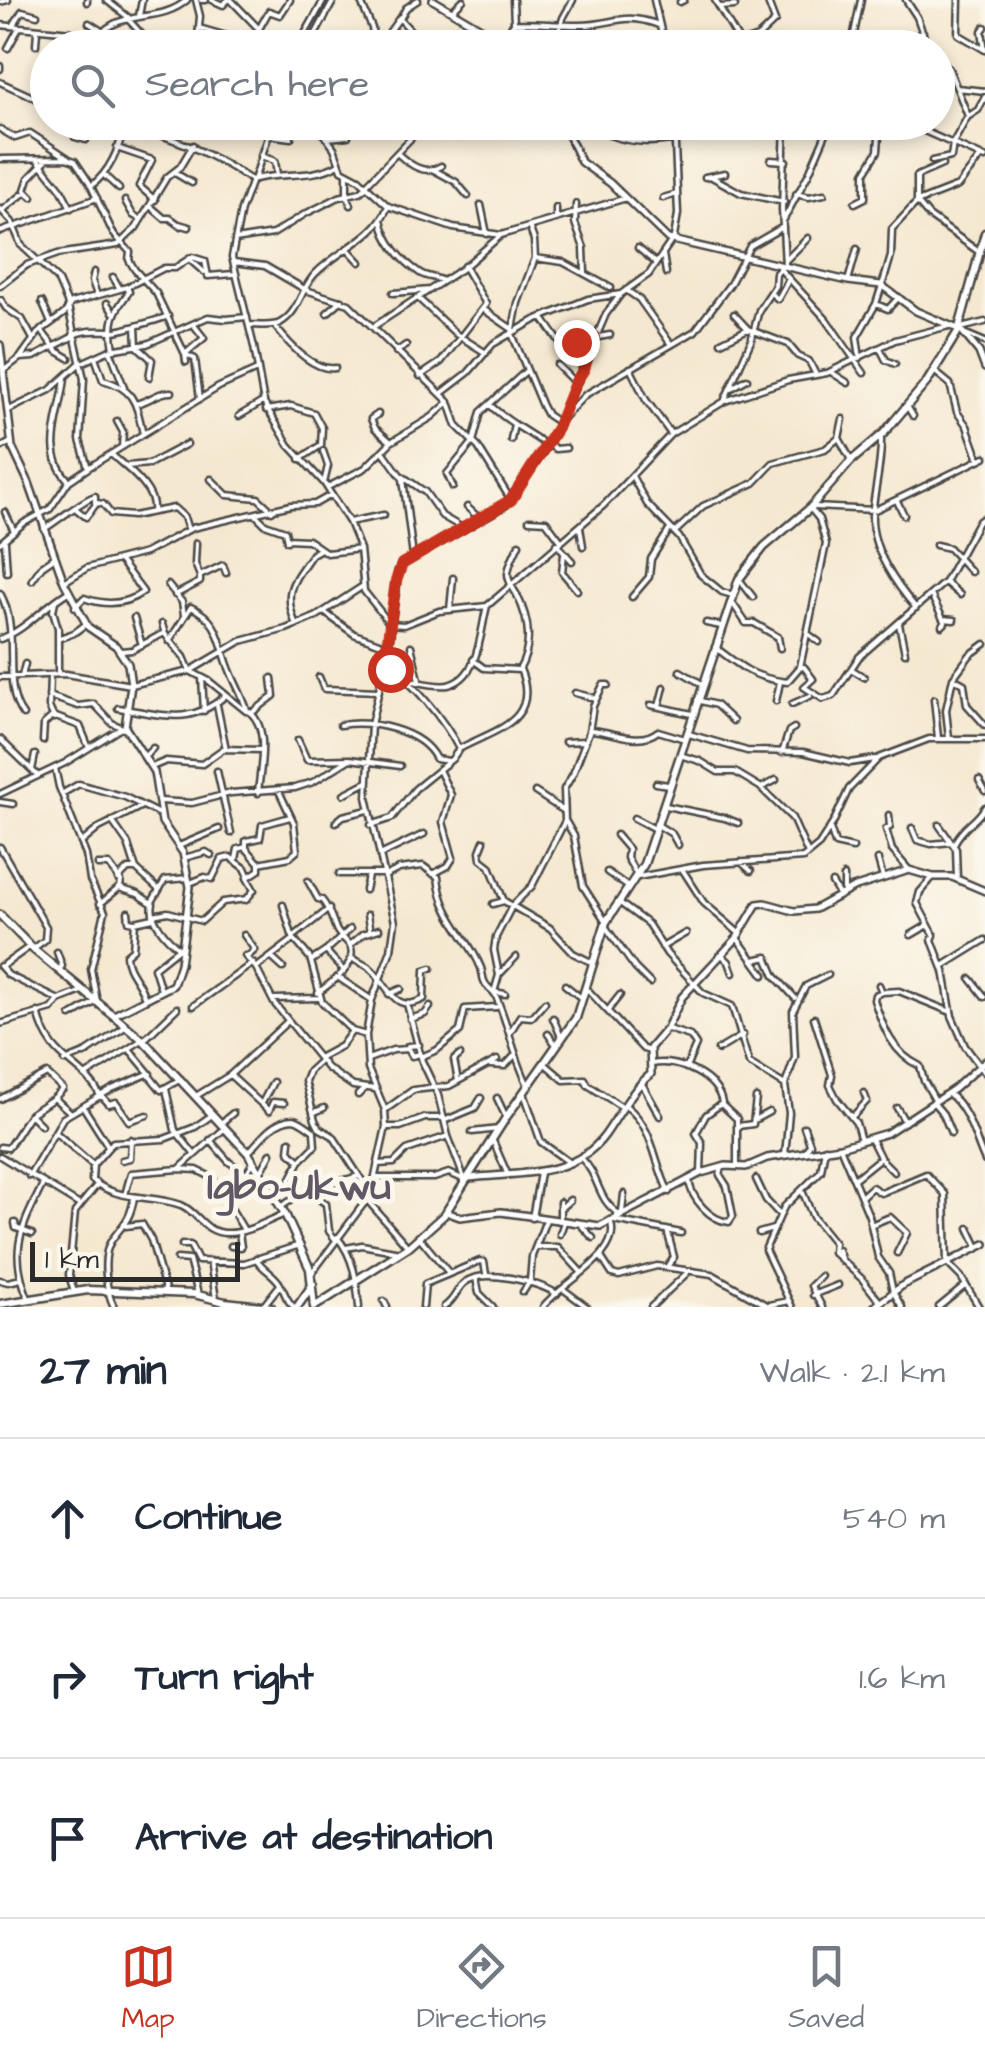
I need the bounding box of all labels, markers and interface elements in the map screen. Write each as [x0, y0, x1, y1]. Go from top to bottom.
search box [30, 30, 955, 140]
icon: search [65, 58, 120, 113]
text: Search here [145, 59, 369, 111]
route end [554, 320, 600, 366]
route start [368, 647, 414, 693]
district label: Igbo-Ukwu [207, 1160, 391, 1216]
scale bar [30, 1237, 240, 1282]
text: 1 km [45, 1240, 99, 1279]
text: 27 min [40, 1343, 167, 1401]
text: Walk · 2.1 km [760, 1350, 945, 1395]
icon: ahead [40, 1491, 95, 1546]
text: Continue [135, 1492, 282, 1544]
text: 540 m [843, 1496, 945, 1541]
icon: right [40, 1651, 95, 1706]
text: Turn right [135, 1652, 314, 1704]
text: 1.6 km [859, 1656, 945, 1701]
icon: arrive [40, 1811, 95, 1866]
text: Arrive at destination [135, 1812, 492, 1864]
tab: Map [121, 1939, 176, 2038]
tab: Directions [417, 1939, 547, 2038]
tab: Saved [788, 1939, 864, 2038]

